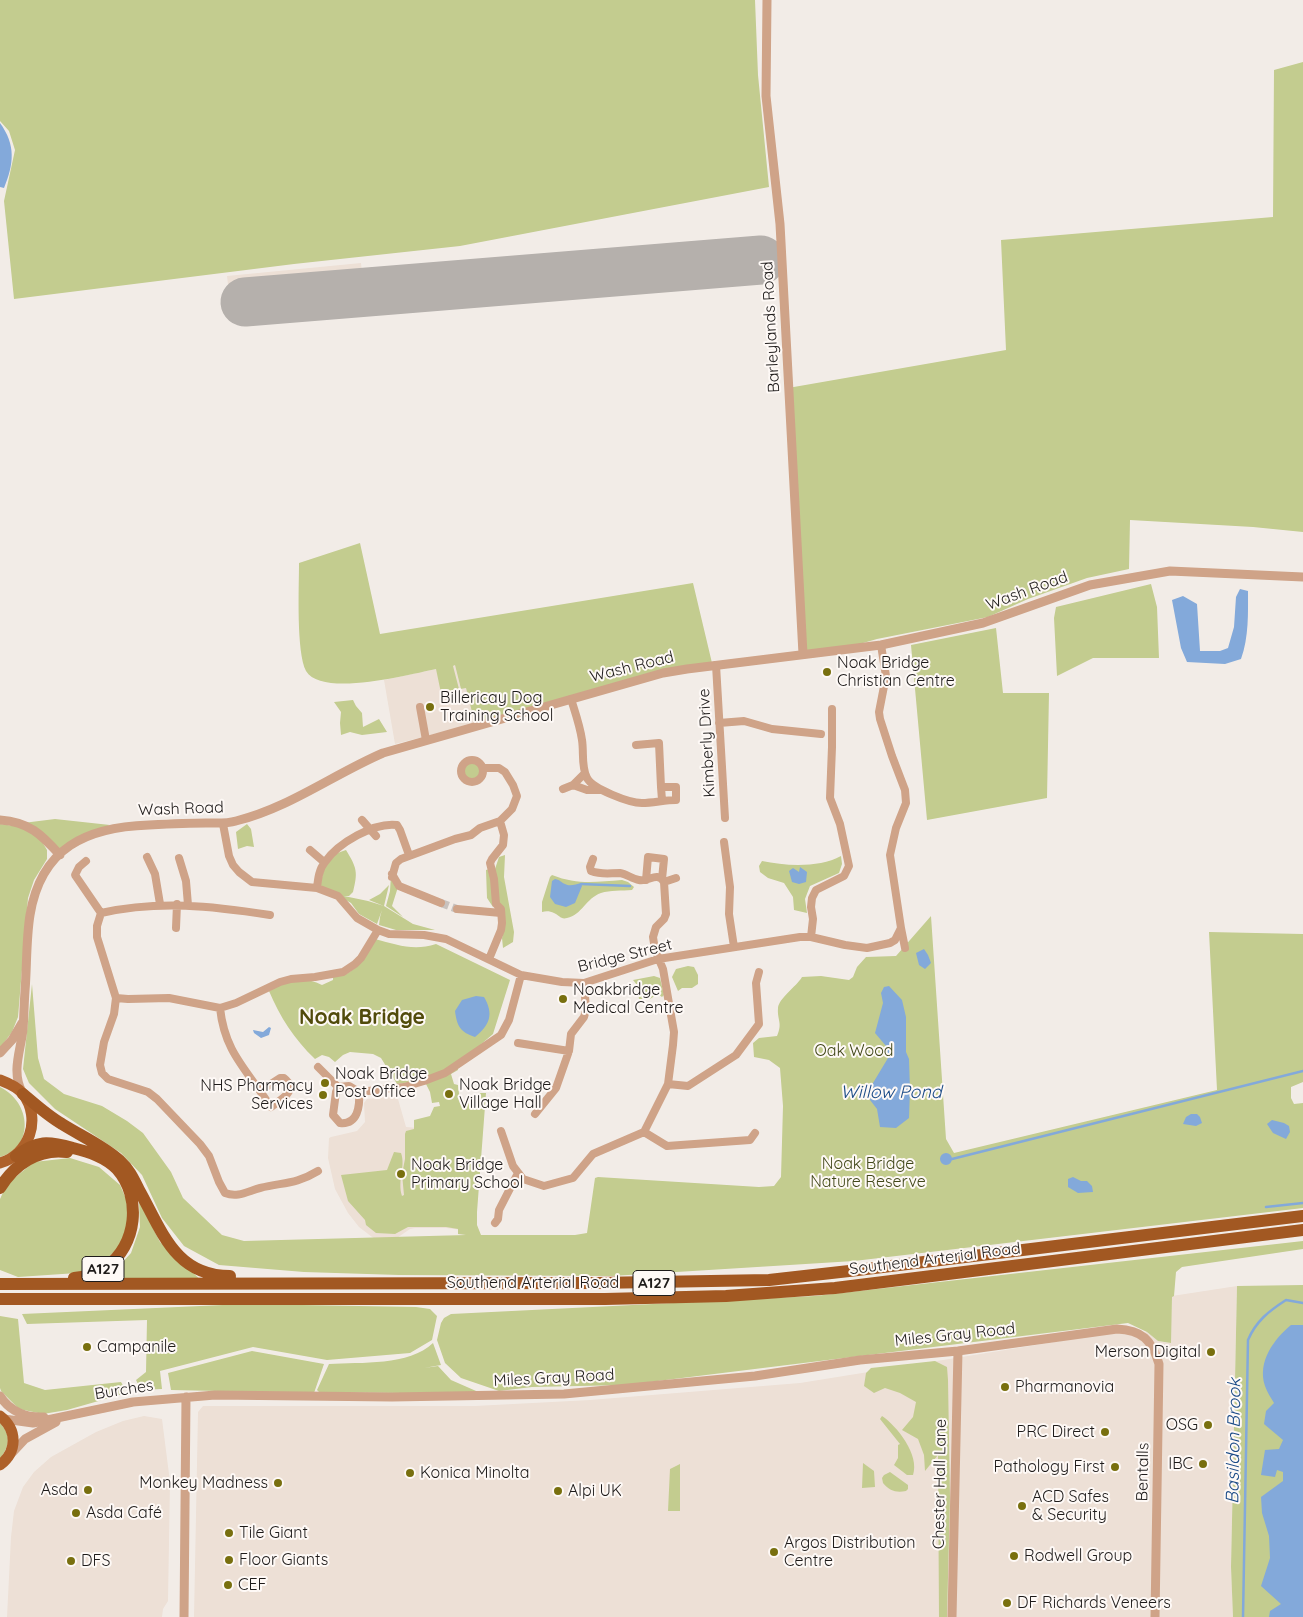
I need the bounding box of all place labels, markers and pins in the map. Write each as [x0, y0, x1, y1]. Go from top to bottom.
place label: Noak Bridge Christian Centre [837, 653, 955, 691]
marker: Noak Bridge Christian Centre [821, 666, 833, 678]
place label: Billericay Dog Training School [440, 688, 553, 726]
marker: Billericay Dog Training School [424, 701, 436, 713]
place label: Noakbridge Medical Centre [573, 980, 683, 1018]
marker: Noakbridge Medical Centre [557, 993, 569, 1005]
place label: Noak Bridge Post Office [335, 1064, 427, 1102]
place label: Noak Bridge Village Hall [459, 1075, 551, 1113]
place label: NHS Pharmacy Services [200, 1076, 313, 1114]
marker: Noak Bridge Post Office [319, 1077, 331, 1089]
marker: Noak Bridge Village Hall [443, 1088, 455, 1100]
marker: NHS Pharmacy Services [317, 1089, 329, 1101]
place label: Noak Bridge Primary School [411, 1155, 523, 1193]
marker: Noak Bridge Primary School [395, 1168, 407, 1180]
place label: Campanile [97, 1337, 176, 1357]
marker: Campanile [81, 1341, 93, 1353]
place label: Merson Digital [1095, 1342, 1201, 1362]
marker: Merson Digital [1205, 1346, 1217, 1358]
place label: Pharmanovia [1015, 1377, 1114, 1397]
marker: Pharmanovia [999, 1381, 1011, 1393]
place label: OSG [1166, 1415, 1198, 1435]
marker: OSG [1202, 1419, 1214, 1431]
place label: PRC Direct [1017, 1422, 1095, 1442]
marker: PRC Direct [1099, 1426, 1111, 1438]
place label: IBC [1168, 1454, 1193, 1474]
place label: Pathology First [993, 1457, 1105, 1477]
marker: IBC [1197, 1458, 1209, 1470]
marker: Pathology First [1109, 1461, 1121, 1473]
place label: Konica Minolta [420, 1463, 529, 1483]
marker: Konica Minolta [404, 1467, 416, 1479]
place label: Monkey Madness [139, 1473, 268, 1493]
marker: Monkey Madness [272, 1477, 284, 1489]
place label: Asda [41, 1480, 78, 1500]
place label: Alpi UK [568, 1481, 622, 1501]
marker: Asda [82, 1484, 94, 1496]
marker: Alpi UK [552, 1485, 564, 1497]
place label: ACD Safes & Security [1032, 1487, 1109, 1525]
marker: ACD Safes & Security [1016, 1500, 1028, 1512]
place label: Asda Café [86, 1503, 162, 1523]
marker: Asda Café [70, 1507, 82, 1519]
place label: Tile Giant [239, 1523, 308, 1543]
marker: Tile Giant [223, 1527, 235, 1539]
place label: Argos Distribution Centre [784, 1533, 915, 1571]
marker: Argos Distribution Centre [768, 1546, 780, 1558]
place label: Rodwell Group [1024, 1546, 1132, 1566]
place label: Floor Giants [239, 1550, 328, 1570]
marker: Rodwell Group [1008, 1550, 1020, 1562]
place label: DFS [81, 1551, 110, 1571]
marker: Floor Giants [223, 1554, 235, 1566]
marker: DFS [65, 1555, 77, 1567]
place label: CEF [238, 1575, 267, 1595]
marker: CEF [222, 1579, 234, 1591]
place label: DF Richards Veneers [1017, 1593, 1171, 1613]
marker: DF Richards Veneers [1001, 1597, 1013, 1609]

